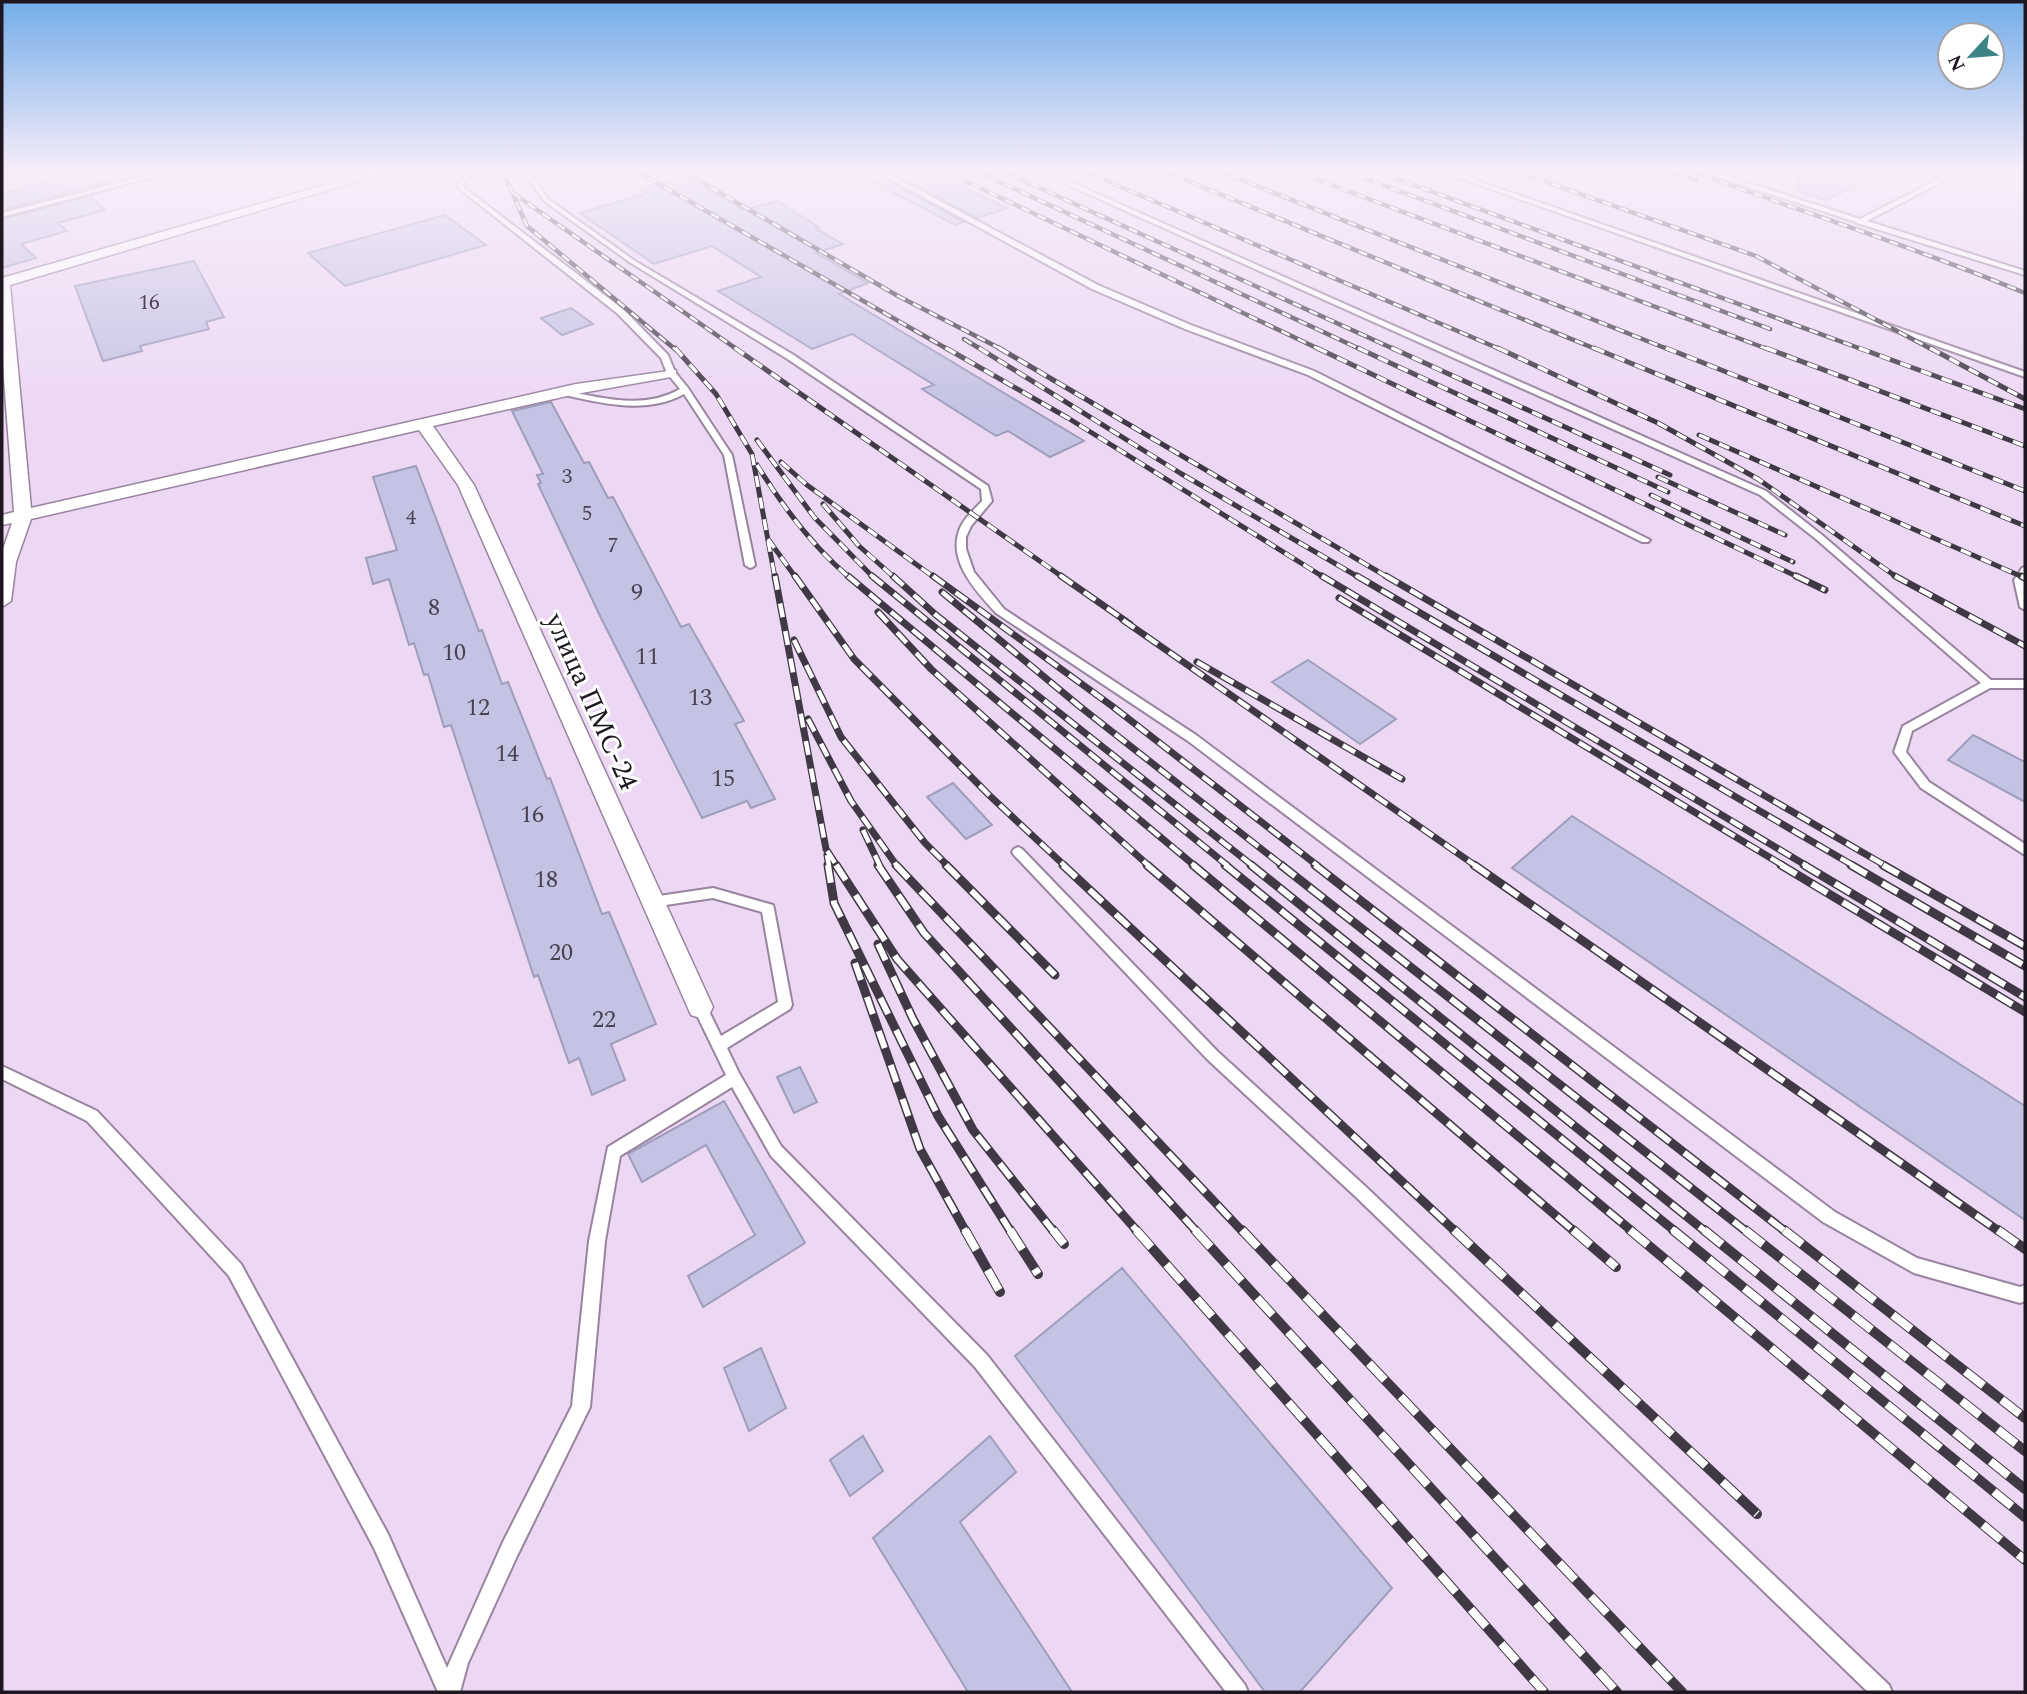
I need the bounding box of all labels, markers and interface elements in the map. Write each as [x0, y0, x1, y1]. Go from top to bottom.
north arrow [1936, 21, 2006, 91]
text: N [1941, 49, 1974, 76]
house number: 16 [139, 287, 160, 319]
house number: 3 [562, 461, 573, 493]
house number: 5 [582, 498, 592, 530]
house number: 4 [406, 502, 417, 534]
house number: 7 [608, 530, 618, 562]
house number: 9 [631, 575, 643, 611]
house number: 8 [428, 590, 440, 626]
street label: улица ПМС-24 [533, 605, 650, 797]
house number: 10 [442, 635, 466, 671]
house number: 11 [635, 639, 659, 675]
house number: 13 [688, 680, 712, 716]
house number: 12 [466, 690, 490, 726]
house number: 14 [495, 736, 519, 772]
house number: 15 [711, 761, 735, 797]
house number: 16 [520, 797, 544, 833]
house number: 18 [534, 862, 558, 898]
house number: 20 [549, 935, 573, 971]
house number: 22 [592, 1002, 616, 1038]

